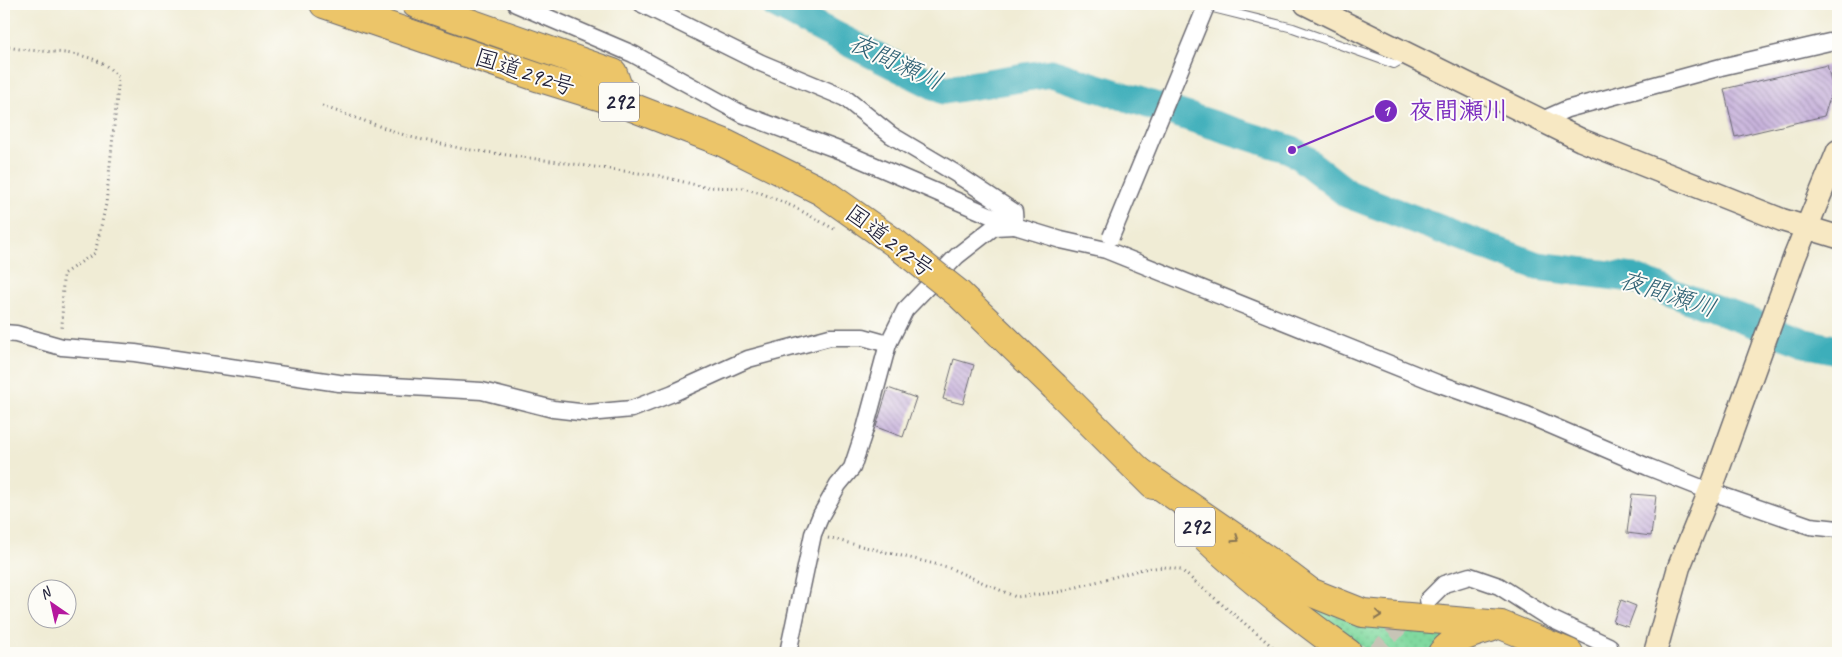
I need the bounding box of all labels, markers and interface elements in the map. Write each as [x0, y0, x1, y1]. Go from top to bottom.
water label: 夜間瀬川 [844, 26, 948, 98]
street label: 国道292号 [471, 42, 579, 102]
road number: 292 [599, 82, 639, 121]
callout: 夜間瀬川 [1374, 91, 1519, 131]
text: 夜間瀬川 [1409, 95, 1509, 127]
text: 1 [1383, 102, 1392, 121]
street label: 国道292号 [839, 198, 941, 284]
water label: 夜間瀬川 [1615, 263, 1721, 325]
road number: 292 [1175, 508, 1215, 546]
one-way arrow [1231, 533, 1240, 542]
north arrow [28, 580, 78, 630]
text: N [37, 583, 55, 603]
one-way arrow [1374, 609, 1382, 620]

